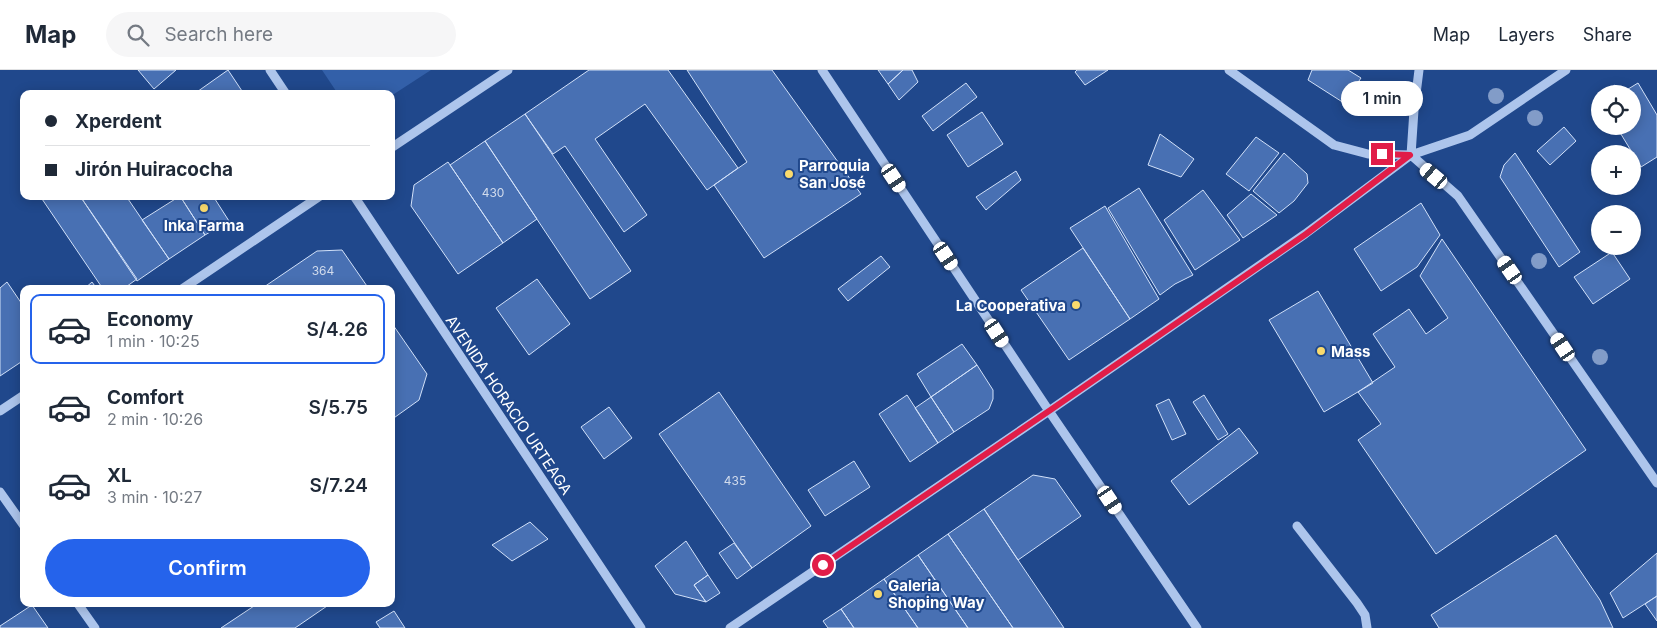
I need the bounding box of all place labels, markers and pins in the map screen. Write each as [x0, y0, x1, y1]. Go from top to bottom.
place label: Parroquia San José [799, 156, 870, 192]
marker: Parroquia San José [783, 168, 795, 180]
marker: Inka Farma [198, 202, 210, 214]
place label: Inka Farma [164, 216, 244, 235]
place label: La Cooperativa [956, 296, 1066, 315]
marker: La Cooperativa [1070, 299, 1082, 311]
place label: Mass [1331, 342, 1371, 361]
marker: Mass [1315, 345, 1327, 357]
place label: Galeria Shoping Way [888, 576, 984, 612]
marker: Galeria Shoping Way [872, 588, 884, 600]

